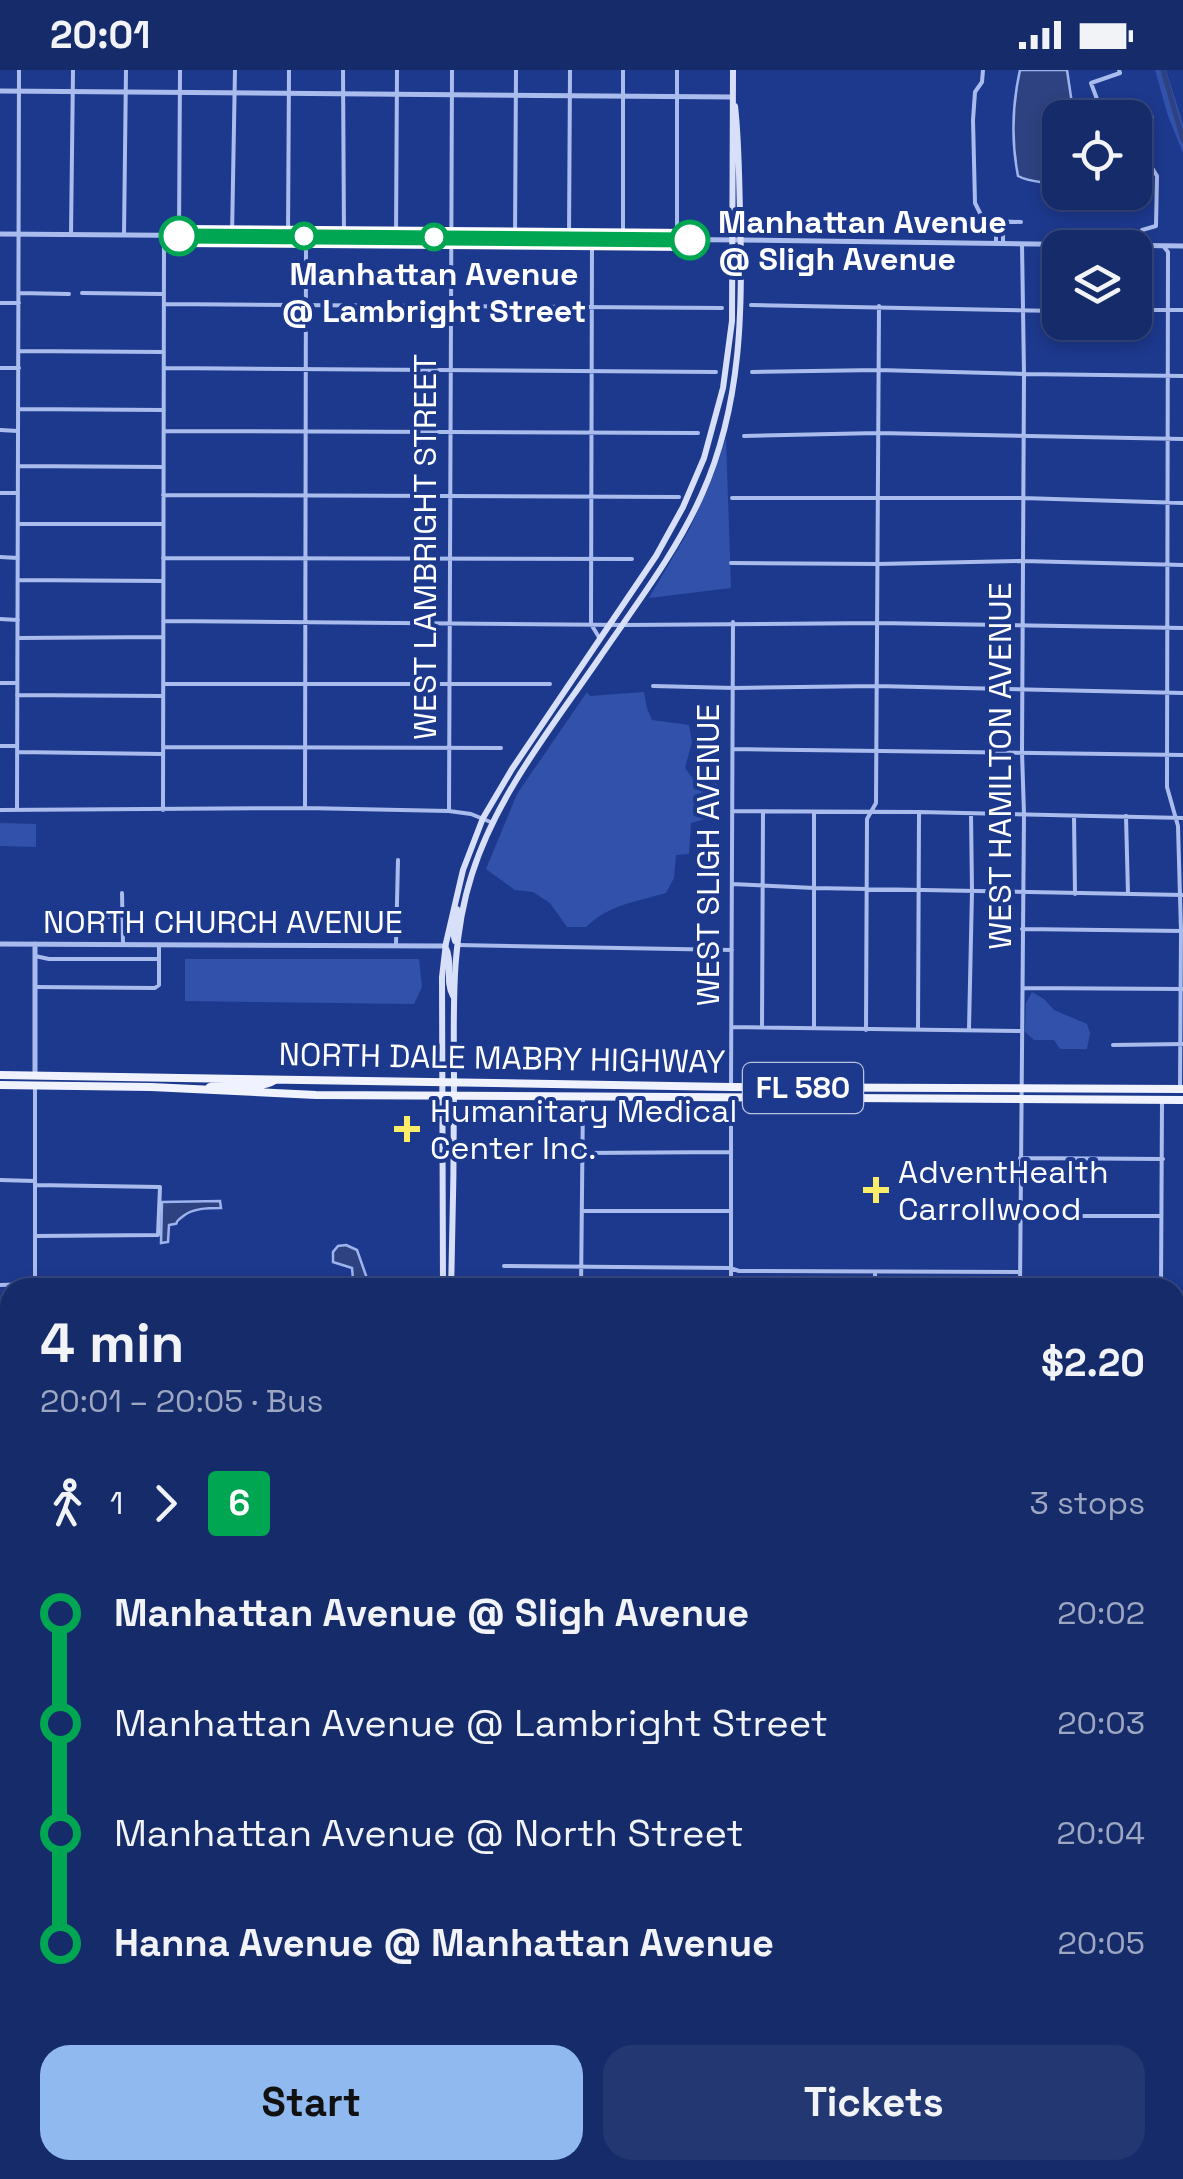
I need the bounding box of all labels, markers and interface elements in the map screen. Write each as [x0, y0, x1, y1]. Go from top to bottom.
text: 20:01 [50, 11, 150, 59]
map controls [1042, 100, 1152, 340]
button: locate [1042, 100, 1152, 210]
place label: Manhattan Avenue @ Sligh Avenue [718, 202, 1007, 279]
unlabelled marker [160, 217, 198, 255]
marker: Manhattan Avenue @ Sligh Avenue [671, 221, 709, 259]
unlabelled marker [291, 223, 317, 249]
marker: Manhattan Avenue @ Lambright Street [421, 224, 447, 250]
button: layers [1042, 230, 1152, 340]
place label: Manhattan Avenue @ Lambright Street [282, 254, 586, 331]
street label: WEST LAMBRIGHT STREET [405, 354, 445, 740]
street label: WEST HAMILTON AVENUE [980, 582, 1020, 950]
street label: WEST SLIGH AVENUE [688, 704, 728, 1006]
street label: NORTH CHURCH AVENUE [43, 902, 403, 942]
street label: NORTH DALE MABRY HIGHWAY [278, 1034, 726, 1082]
road number: FL 580 [743, 1063, 863, 1113]
place label: Humanitary Medical Center Inc. [430, 1091, 737, 1168]
marker: Humanitary Medical Center Inc. [394, 1116, 420, 1142]
place label: AdventHealth Carrollwood [898, 1152, 1109, 1229]
marker: AdventHealth Carrollwood [863, 1177, 889, 1203]
text: 4 min [40, 1308, 184, 1378]
text: $2.20 [1041, 1339, 1145, 1387]
text: 20:01 – 20:05 · Bus [40, 1381, 323, 1421]
icon: walk [40, 1476, 95, 1531]
icon: forward [138, 1476, 193, 1531]
text: 6 [228, 1481, 250, 1525]
text: 1 [110, 1483, 123, 1523]
text: 3 stops [1030, 1483, 1145, 1523]
text: Manhattan Avenue @ Sligh Avenue [114, 1589, 749, 1637]
text: 20:02 [1057, 1593, 1145, 1633]
text: Manhattan Avenue @ Lambright Street [114, 1699, 828, 1747]
text: 20:03 [1057, 1703, 1145, 1743]
text: Manhattan Avenue @ North Street [114, 1809, 744, 1857]
text: 20:04 [1057, 1813, 1145, 1853]
text: Hanna Avenue @ Manhattan Avenue [114, 1919, 774, 1967]
text: 20:05 [1057, 1923, 1145, 1963]
button: Start [40, 2045, 583, 2160]
button: Tickets [603, 2045, 1145, 2160]

